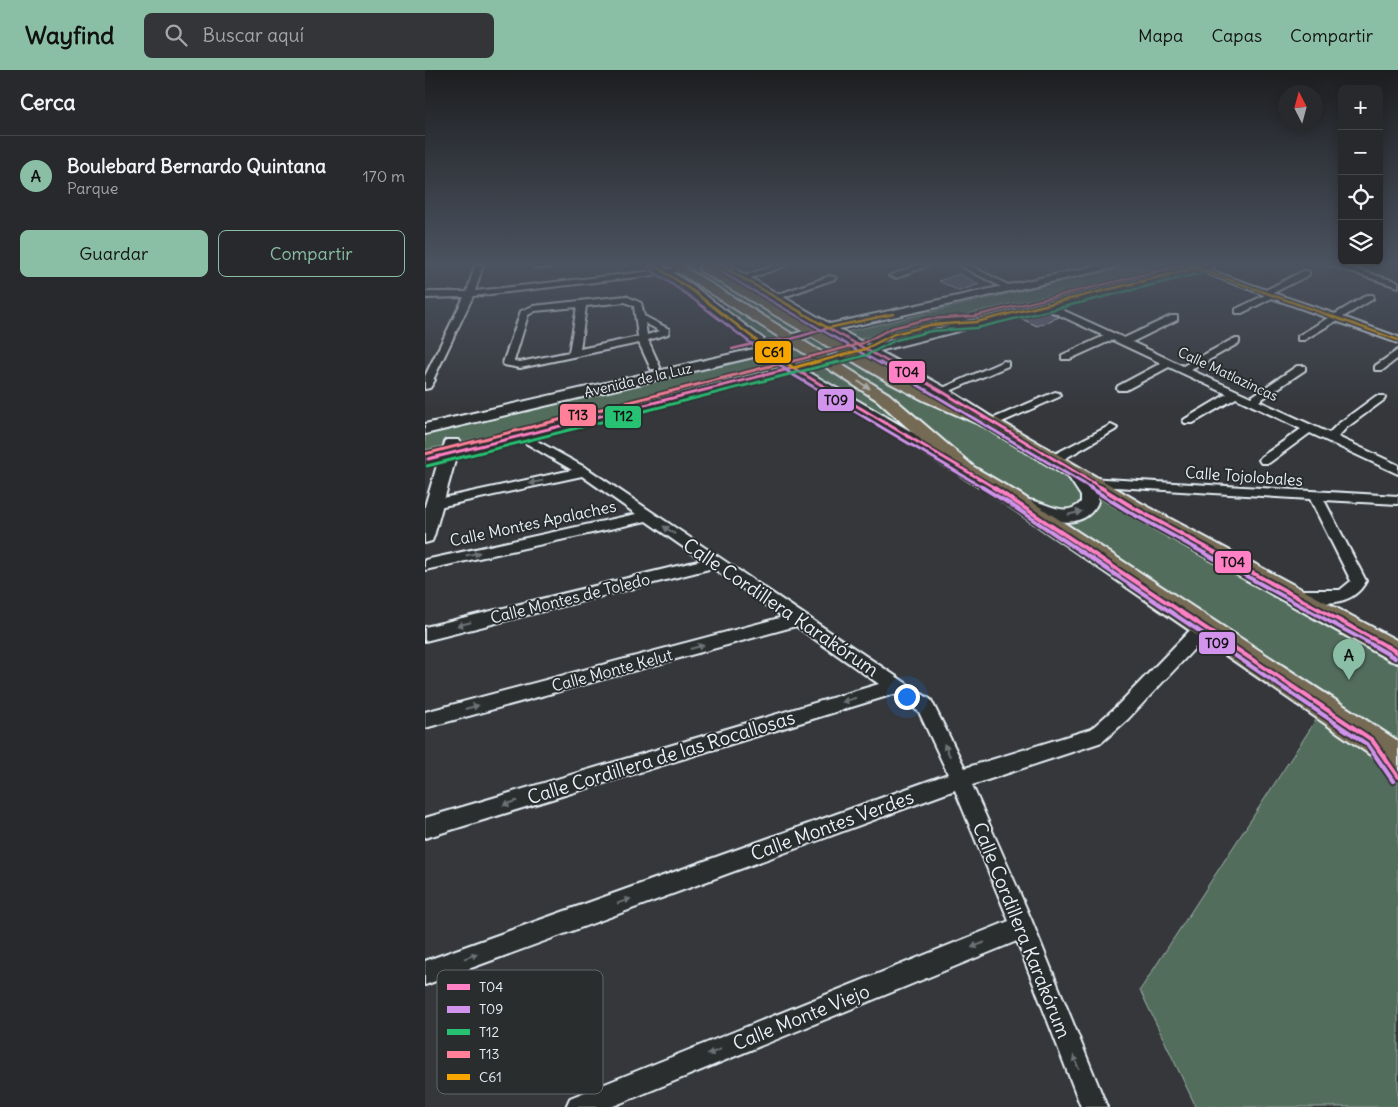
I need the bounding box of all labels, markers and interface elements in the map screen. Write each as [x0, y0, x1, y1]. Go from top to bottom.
search box [144, 13, 494, 58]
text: Wayfind [25, 20, 114, 50]
icon: search [162, 21, 190, 49]
text: Buscar aquí [202, 23, 304, 47]
text: Mapa [1138, 24, 1183, 47]
text: Capas [1211, 24, 1262, 47]
text: Compartir [1290, 24, 1373, 47]
north arrow [1278, 85, 1323, 130]
map controls [1338, 85, 1383, 265]
button: + [1338, 85, 1383, 130]
text: Cerca [20, 89, 75, 116]
button: − [1338, 130, 1383, 175]
text: Boulebard Bernardo Quintana [67, 154, 326, 178]
text: A [31, 166, 41, 186]
text: 170 m [362, 166, 405, 186]
button: locate [1338, 175, 1383, 220]
text: Parque [67, 178, 118, 198]
button: layers [1338, 220, 1383, 265]
button: Guardar [20, 230, 208, 277]
button: Compartir [218, 230, 405, 277]
line badge: C61 [754, 340, 792, 364]
text: C61 [762, 343, 784, 361]
street label: Calle Matlazincas [1175, 343, 1281, 405]
street label: Avenida de la Luz [582, 359, 694, 401]
line badge: T04 [888, 360, 926, 384]
text: T04 [895, 363, 919, 381]
one-way arrow [857, 381, 870, 390]
line badge: T09 [817, 388, 855, 412]
text: T09 [824, 391, 848, 409]
line badge: T13 [559, 403, 597, 427]
line badge: T12 [604, 405, 642, 429]
text: T13 [568, 406, 588, 424]
text: T12 [613, 407, 633, 425]
street label: Calle Tojolobales [1184, 462, 1304, 490]
one-way arrow [528, 479, 544, 487]
street label: Calle Montes Apalaches [448, 496, 618, 550]
one-way arrow [1068, 508, 1083, 516]
one-way arrow [662, 525, 675, 535]
street label: Calle Cordillera Karakórum [679, 533, 883, 681]
one-way arrow [465, 550, 480, 558]
line badge: T04 [1214, 550, 1252, 574]
text: T04 [1221, 553, 1245, 571]
street label: Calle Montes de Toledo [488, 568, 652, 628]
one-way arrow [457, 620, 472, 628]
line badge: T09 [1198, 631, 1236, 655]
text: T09 [1205, 634, 1229, 652]
pin: A [1333, 639, 1365, 680]
one-way arrow [689, 643, 704, 651]
street label: Calle Monte Kelut [549, 644, 675, 696]
your location [894, 684, 920, 710]
one-way arrow [842, 696, 857, 704]
one-way arrow [465, 703, 480, 711]
street label: Calle Cordillera de las Rocallosas [524, 705, 798, 809]
one-way arrow [942, 743, 950, 757]
street label: Calle Montes Verdes [747, 784, 917, 866]
one-way arrow [502, 799, 517, 807]
street label: Calle Cordillera Karakórum [968, 819, 1076, 1041]
one-way arrow [616, 897, 631, 904]
one-way arrow [971, 942, 985, 950]
one-way arrow [464, 952, 479, 960]
legend [437, 970, 603, 1094]
text: T04 [479, 978, 503, 996]
street label: Calle Monte Viejo [729, 979, 873, 1055]
text: T09 [479, 1000, 503, 1018]
text: T12 [479, 1023, 500, 1041]
text: T13 [479, 1045, 500, 1063]
one-way arrow [707, 1049, 721, 1057]
one-way arrow [1072, 1054, 1079, 1069]
text: C61 [479, 1068, 502, 1086]

